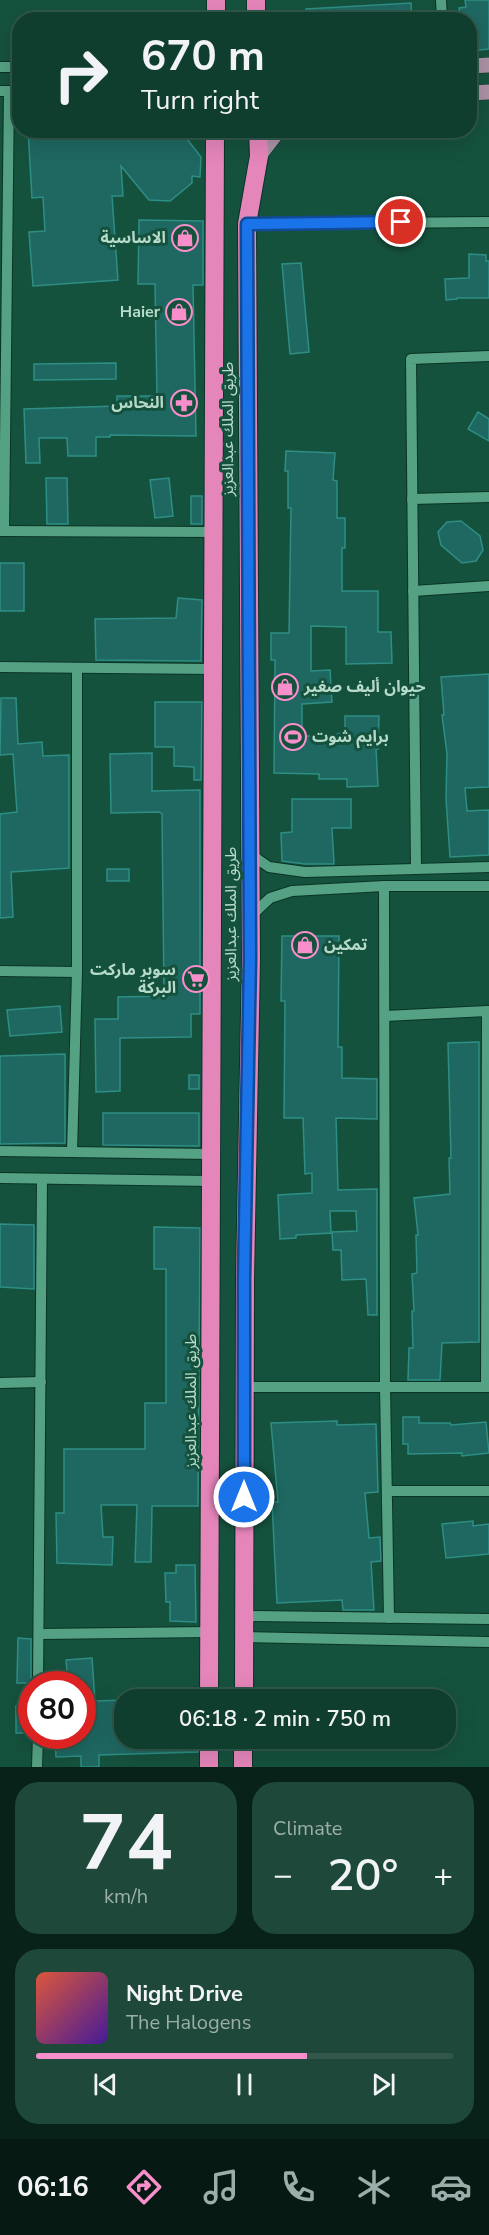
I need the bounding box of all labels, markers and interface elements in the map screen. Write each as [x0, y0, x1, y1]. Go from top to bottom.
text: 670 m [141, 28, 265, 85]
icon: right [42, 36, 120, 114]
text: Turn right [141, 82, 259, 119]
pin [375, 196, 426, 247]
icon: arrive [384, 205, 417, 238]
shop icon: الاساسية [170, 223, 200, 253]
place label: الاساسية [101, 227, 166, 249]
shop icon: Haier [164, 297, 194, 327]
place label: Haier [120, 301, 161, 323]
street label: طريق الملك عبدالعزيز [217, 361, 239, 497]
pharmacy icon: النحاس [169, 388, 199, 418]
place label: النحاس [111, 392, 164, 414]
shop icon: حيوان أليف صغير [270, 672, 300, 702]
place label: حيوان أليف صغير [303, 676, 426, 698]
sports icon: برايم شوت [278, 722, 308, 752]
place label: برايم شوت [312, 726, 389, 749]
street label: طريق الملك عبدالعزيز [220, 846, 242, 982]
shop icon: تمكين [290, 930, 320, 960]
place label: تمكين [324, 934, 368, 956]
place label: سوبر ماركت البركة [90, 959, 176, 999]
supermarket icon: سوبر ماركت البركة [181, 964, 211, 994]
street label: طريق الملك عبدالعزيز [180, 1333, 202, 1469]
position arrow [212, 1465, 276, 1529]
speed limit sign: 80 [18, 1671, 96, 1749]
text: 06:18 · 2 min · 750 m [179, 1704, 391, 1734]
text: 74 [79, 1790, 173, 1897]
text: Climate [273, 1815, 342, 1842]
text: 20° [328, 1845, 398, 1906]
text: − [273, 1853, 293, 1898]
text: + [433, 1853, 453, 1898]
text: km/h [104, 1883, 148, 1910]
text: Night Drive [126, 1979, 243, 2009]
text: The Halogens [126, 2009, 251, 2036]
icon: previous [89, 2068, 122, 2101]
icon: pause [228, 2068, 261, 2101]
icon: next [367, 2068, 400, 2101]
icon: directions [123, 2166, 165, 2208]
icon: music [200, 2166, 242, 2208]
icon: phone [277, 2166, 319, 2208]
icon: climate [353, 2166, 395, 2208]
icon: car [430, 2166, 472, 2208]
text: 06:16 [17, 2169, 89, 2206]

